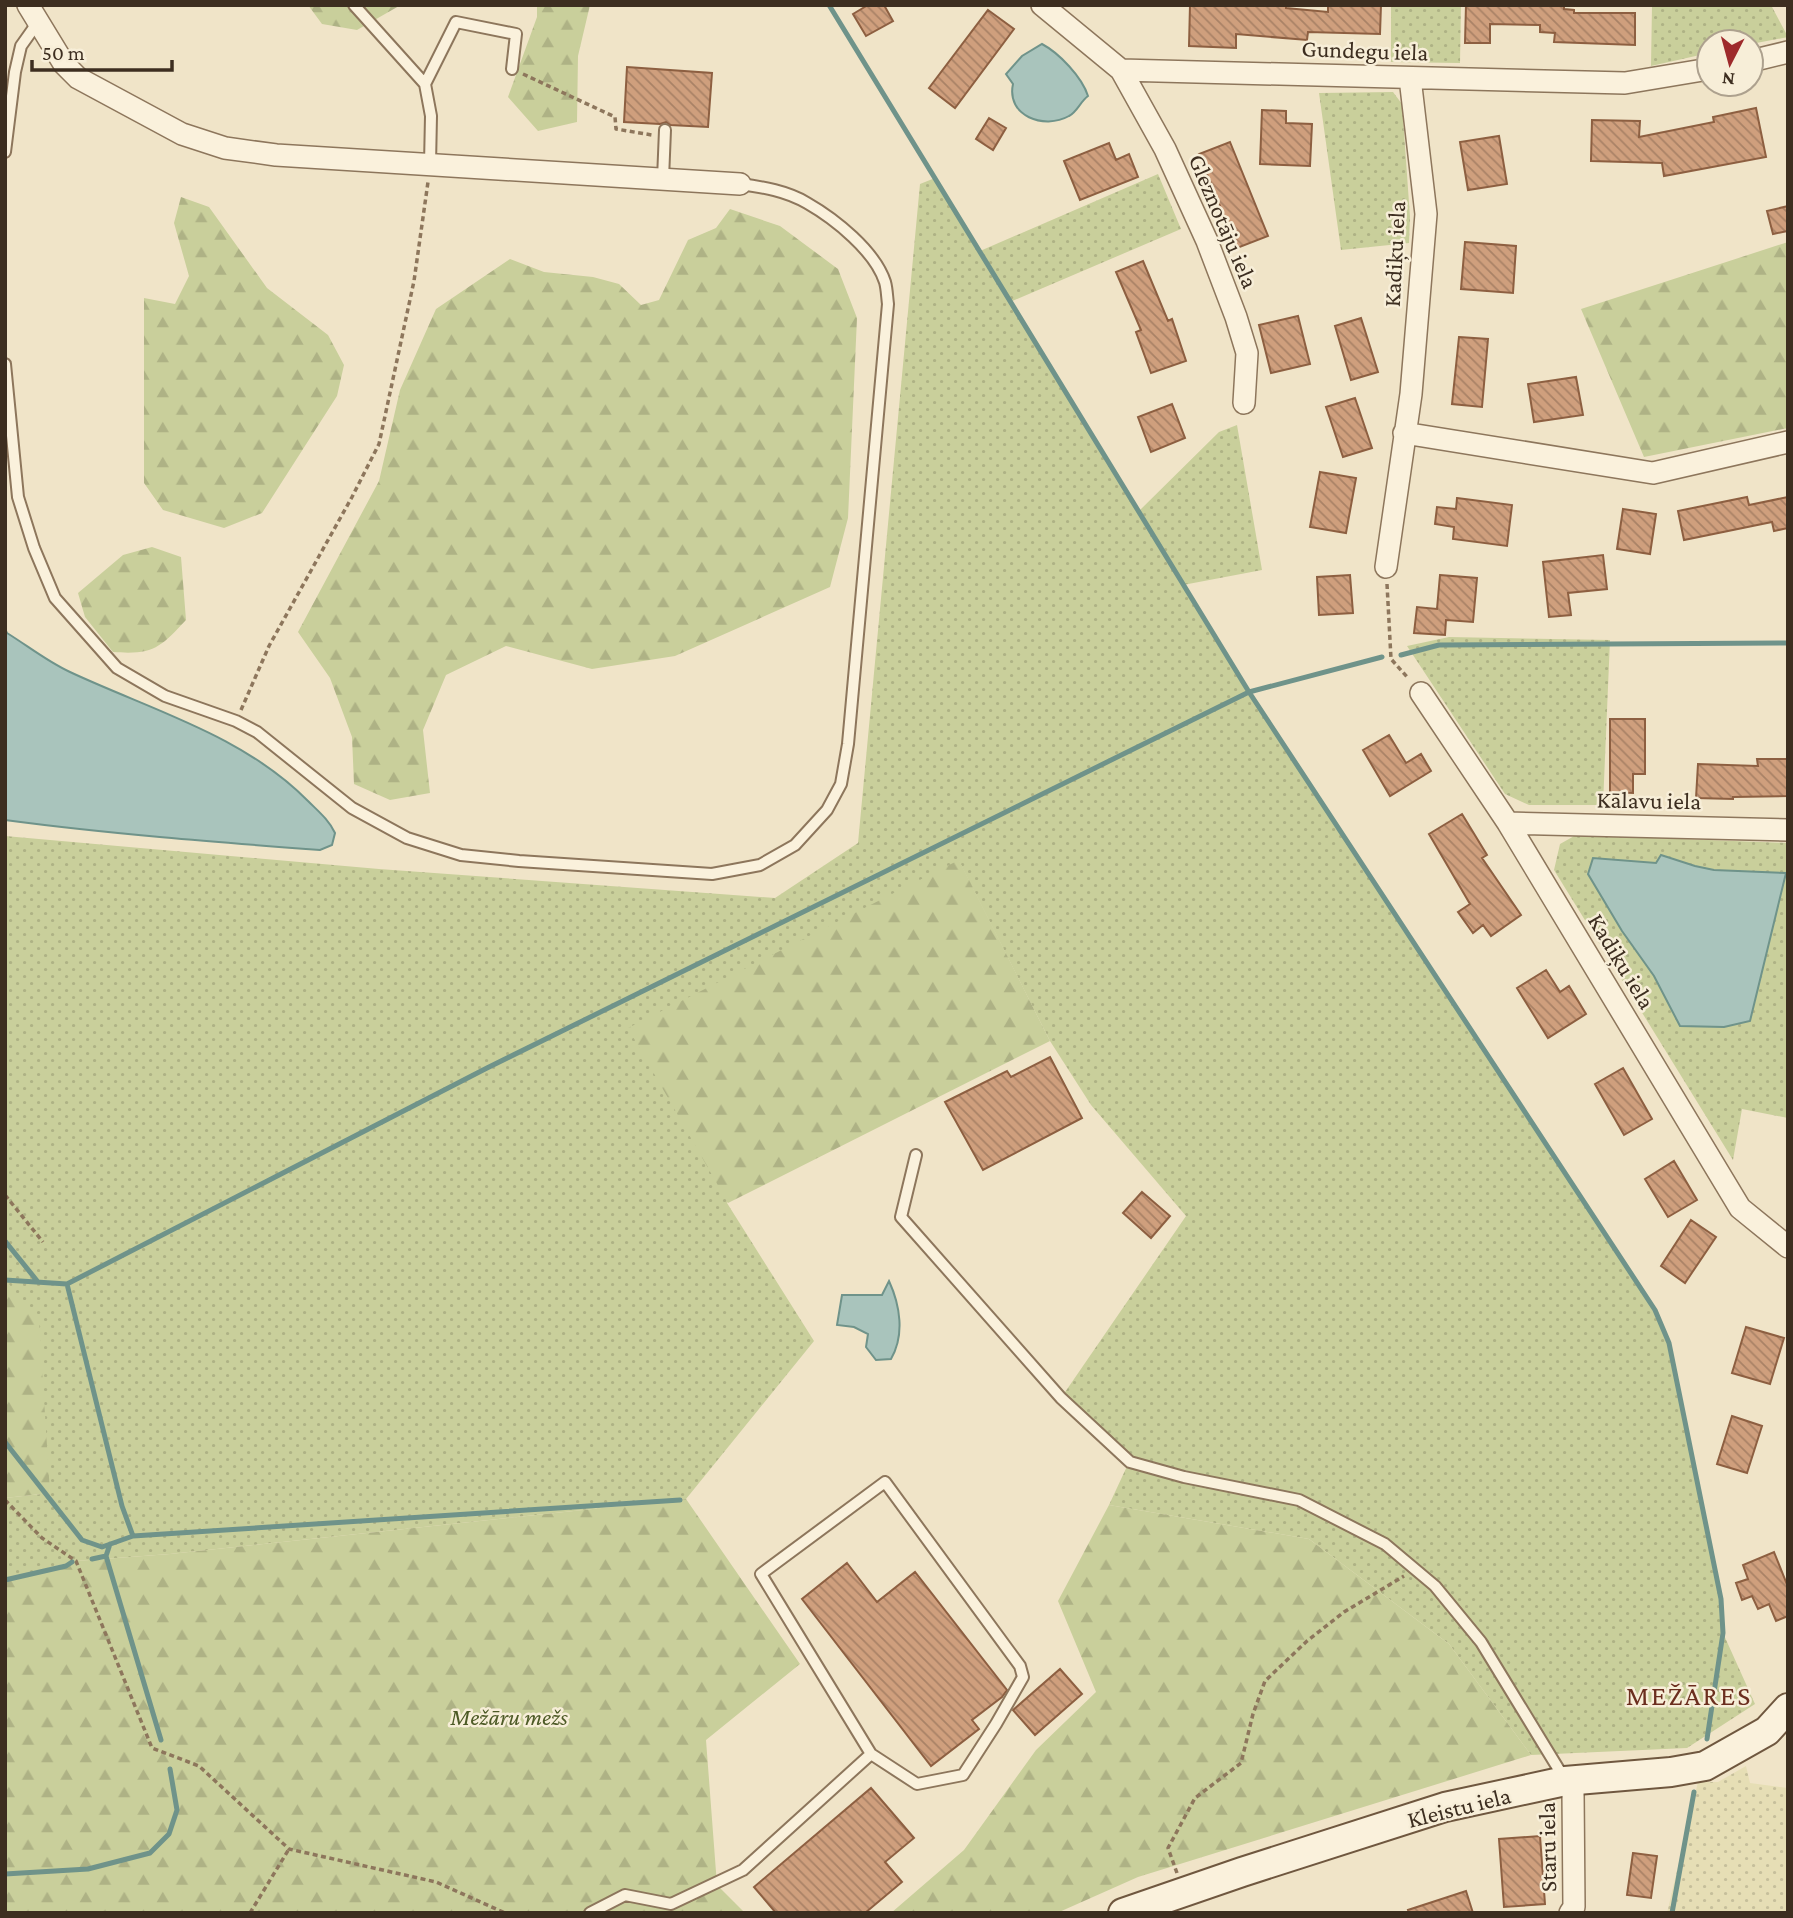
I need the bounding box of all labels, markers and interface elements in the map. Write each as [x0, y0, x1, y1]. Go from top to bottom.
scale bar [32, 28, 172, 72]
north arrow [1695, 28, 1765, 98]
street label: Gundegu iela [1301, 34, 1429, 66]
text: 50 m [42, 41, 85, 65]
text: N [1721, 68, 1736, 91]
street label: Gleznotāju iela [1184, 150, 1264, 292]
street label: Kadiķu iela [1378, 200, 1412, 308]
street label: Kālavu iela [1597, 786, 1701, 814]
street label: Kadiķu iela [1581, 908, 1661, 1015]
district label: MEŽĀRES [1626, 1680, 1752, 1711]
park label: Mežāru mežs [449, 1703, 568, 1730]
street label: Kleistu iela [1404, 1781, 1514, 1833]
street label: Staru iela [1533, 1802, 1561, 1892]

